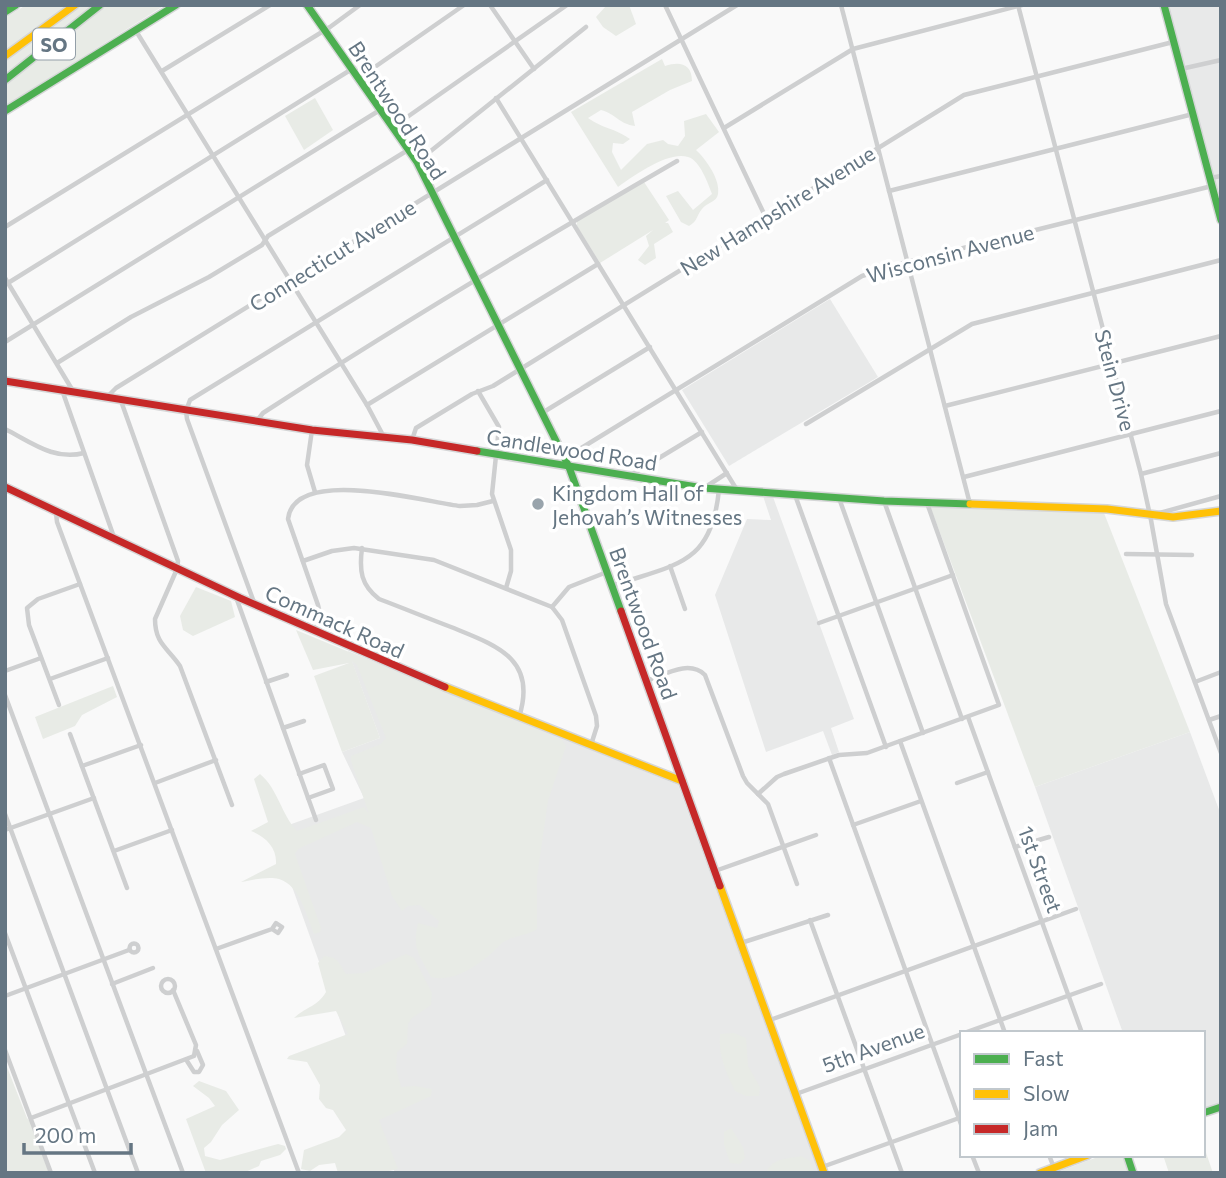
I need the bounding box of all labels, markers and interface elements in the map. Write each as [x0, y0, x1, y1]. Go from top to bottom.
road number: SO [33, 28, 75, 60]
street label: Brentwood Road [344, 36, 452, 184]
street label: New Hampshire Avenue [675, 140, 879, 280]
street label: Connecticut Avenue [244, 194, 420, 316]
street label: Wisconsin Avenue [864, 219, 1036, 287]
street label: Stein Drive [1090, 327, 1142, 433]
street label: Candlewood Road [485, 423, 659, 475]
place label: Kingdom Hall of Jehovah’s Witnesses [552, 480, 742, 529]
marker: Kingdom Hall of Jehovah’s Witnesses [530, 496, 546, 512]
street label: Brentwood Road [605, 544, 683, 702]
street label: Commack Road [262, 579, 408, 663]
street label: 1st Street [1014, 822, 1068, 916]
street label: 5th Avenue [819, 1017, 927, 1077]
legend [960, 1031, 1205, 1157]
text: Fast [1023, 1045, 1064, 1070]
text: Slow [1023, 1080, 1070, 1105]
scale bar [24, 1112, 131, 1156]
text: Jam [1023, 1115, 1058, 1140]
text: 200 m [35, 1122, 96, 1147]

